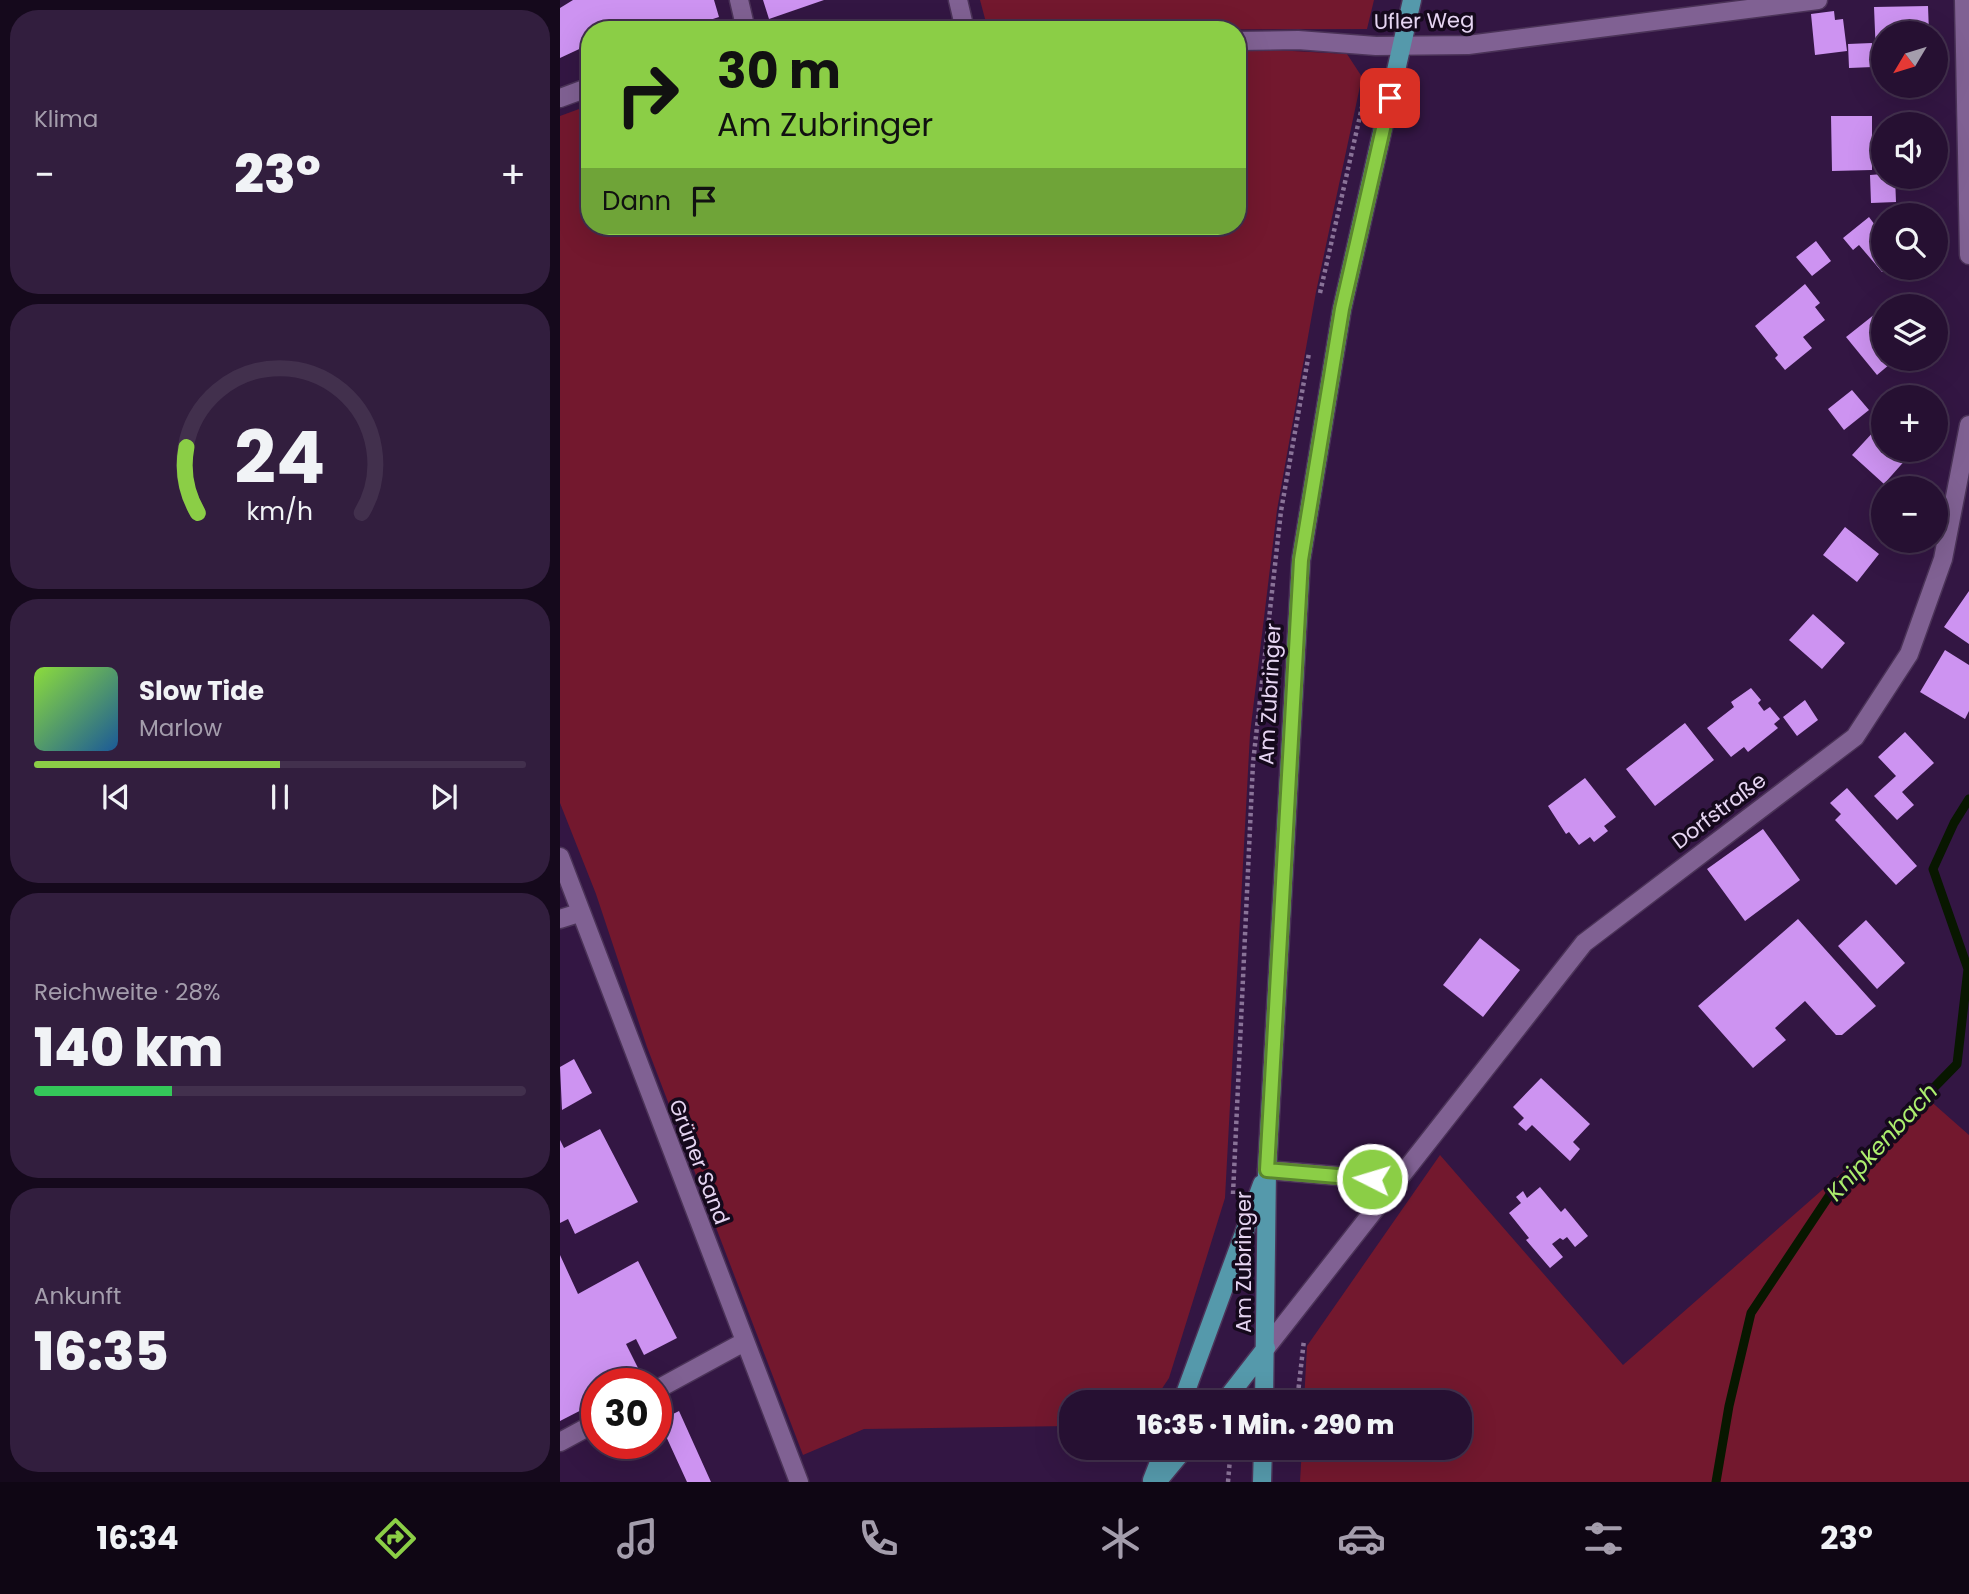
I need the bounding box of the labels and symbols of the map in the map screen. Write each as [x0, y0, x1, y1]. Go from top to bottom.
street label: Ufler Weg [1374, 5, 1474, 36]
north arrow [1871, 21, 1948, 98]
pin [1360, 68, 1420, 128]
street label: Am Zubringer [1251, 622, 1288, 766]
street label: Dorfstraße [1666, 766, 1772, 856]
water label: Knipkenbach [1819, 1076, 1945, 1208]
street label: Grüner Sand [662, 1095, 737, 1228]
position arrow [1335, 1142, 1409, 1216]
street label: Am Zubringer [1229, 1191, 1258, 1333]
speed limit sign: 30 [581, 1368, 672, 1459]

